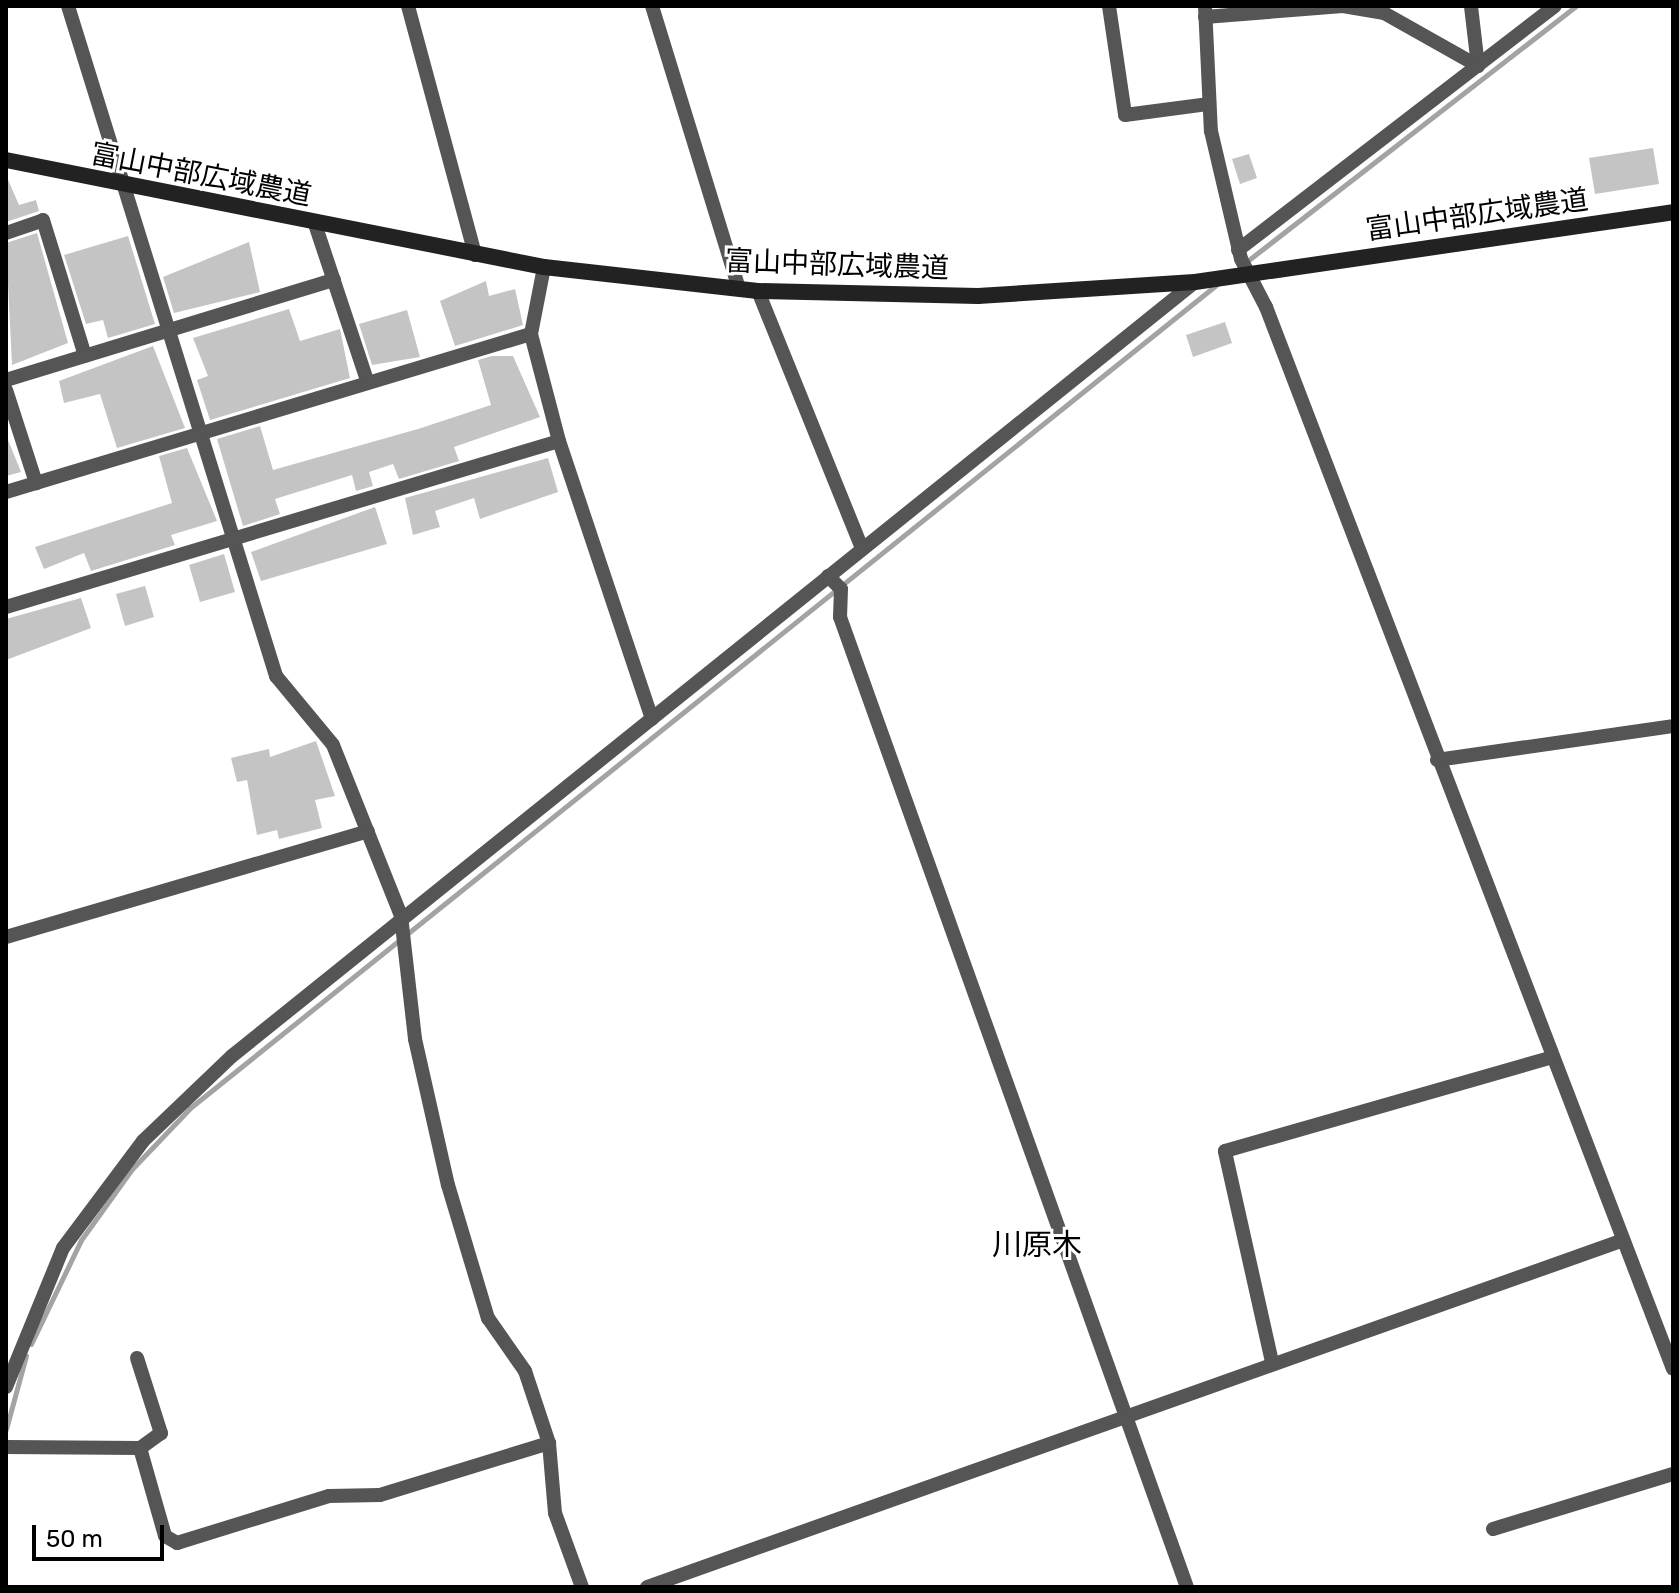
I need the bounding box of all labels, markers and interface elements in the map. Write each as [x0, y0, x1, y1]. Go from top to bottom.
street label: 富山中部広域農道 [88, 137, 314, 213]
street label: 富山中部広域農道 [1364, 183, 1590, 247]
street label: 富山中部広域農道 [724, 244, 950, 286]
district label: 川原木 [992, 1227, 1082, 1263]
scale bar [36, 1509, 168, 1559]
text: 50 m [46, 1525, 103, 1553]

